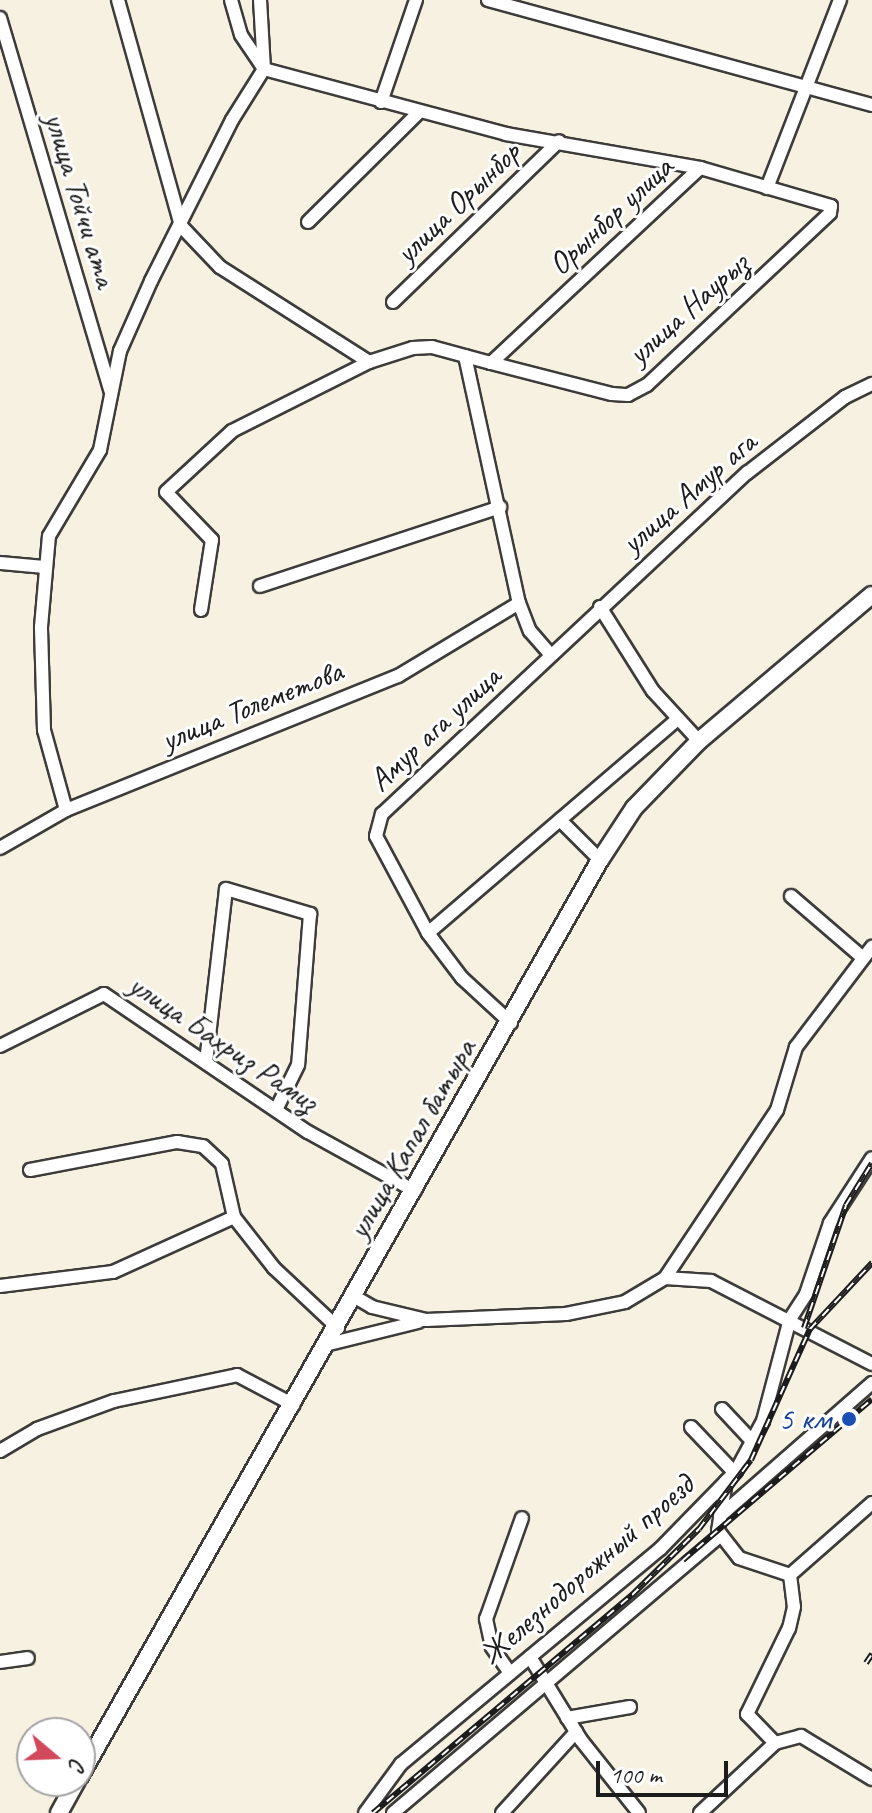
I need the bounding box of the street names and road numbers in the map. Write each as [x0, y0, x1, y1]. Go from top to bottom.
street label: улица Тойчи ата [36, 109, 124, 291]
street label: улица Орынбор [388, 134, 528, 272]
street label: Орынбор улица [540, 148, 682, 284]
street label: улица Наурыз [620, 245, 756, 373]
street label: улица Амур ага [613, 424, 765, 562]
street label: улица Толеметова [155, 652, 349, 760]
street label: Амур ага улица [361, 658, 509, 800]
street label: улица Бахриз Рамиз [120, 965, 326, 1121]
street label: улица Капал батыра [339, 1031, 485, 1247]
street label: Железнодорожный проезд [472, 1467, 702, 1673]

